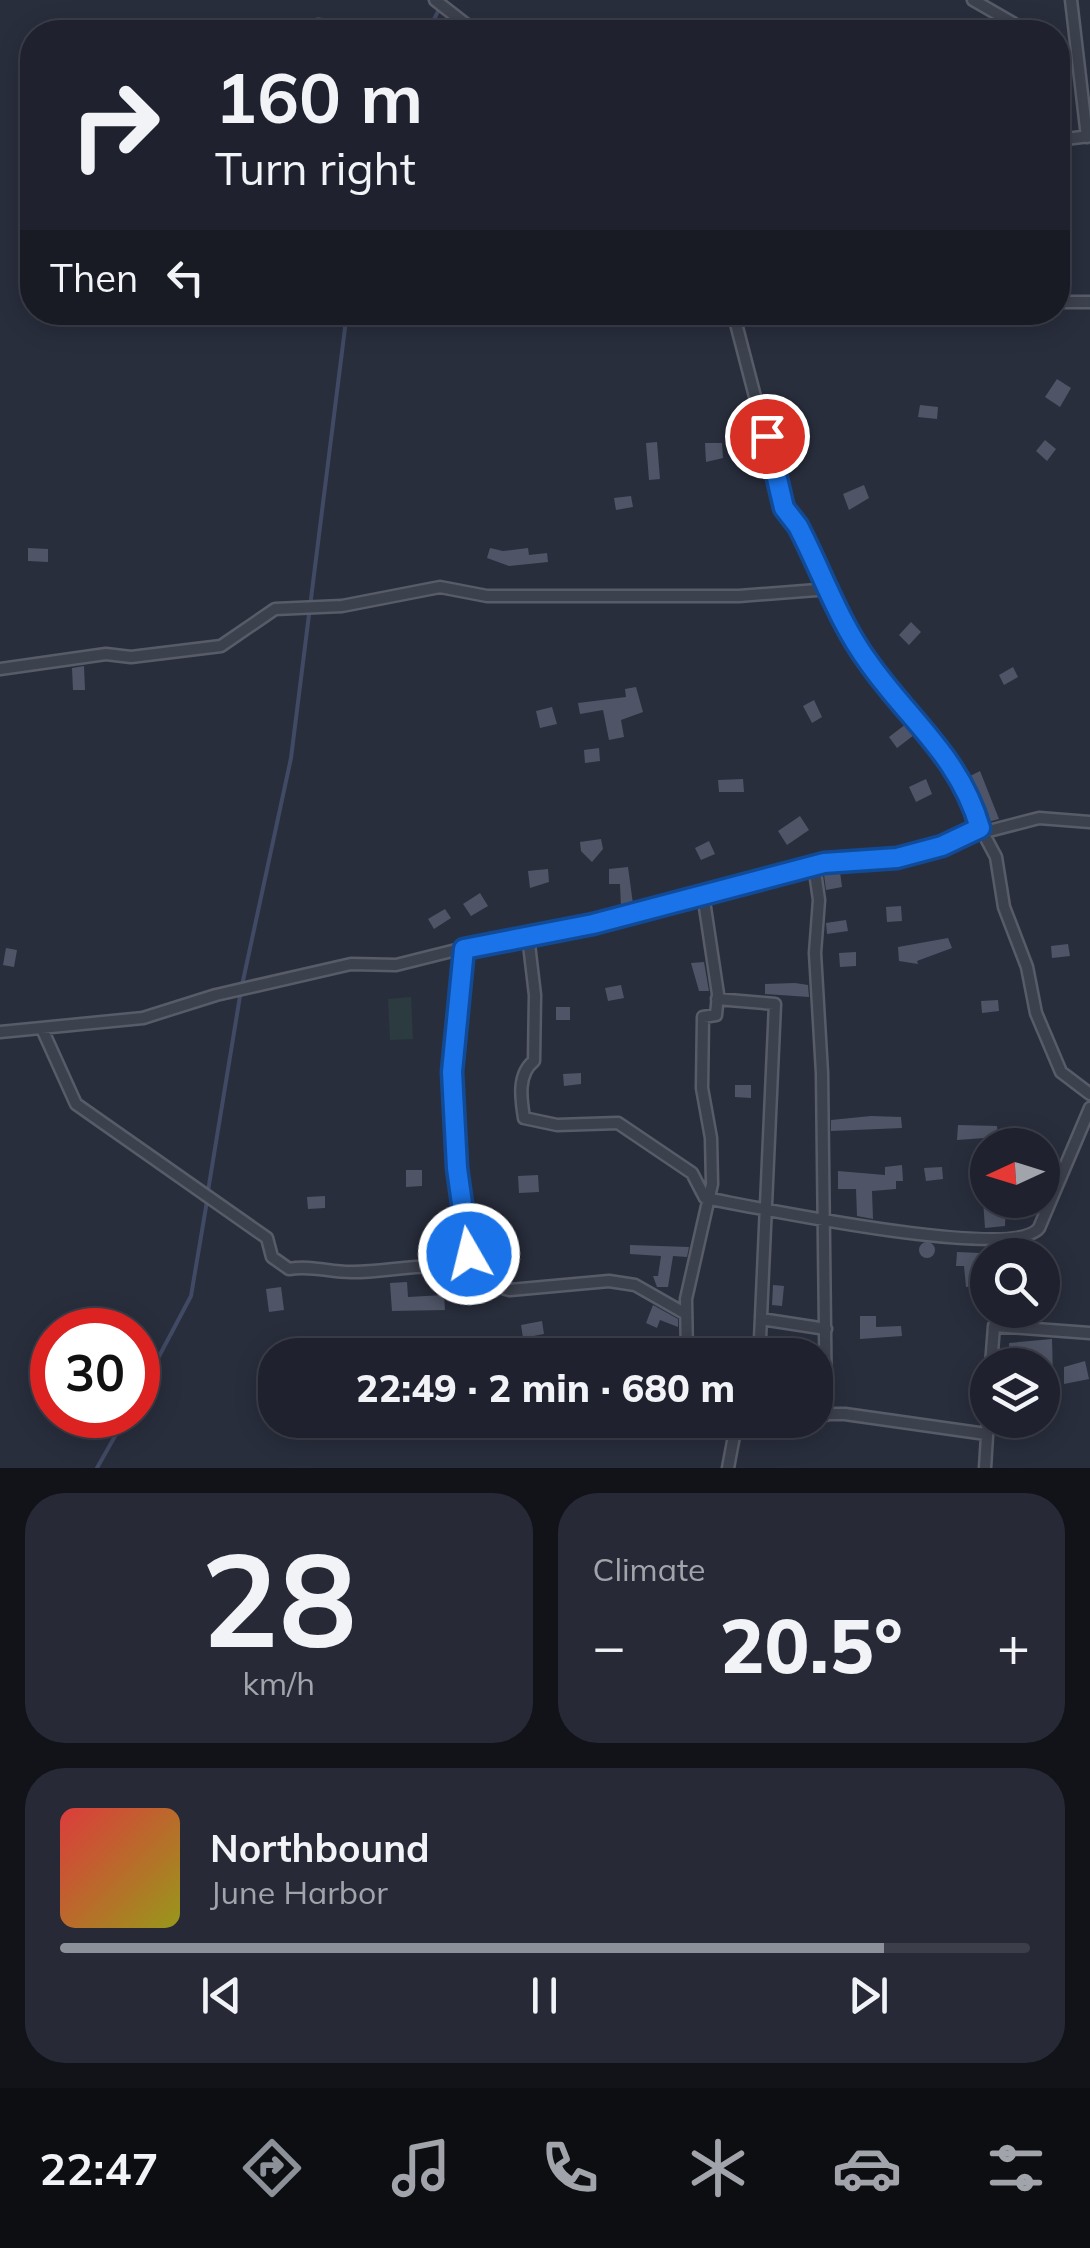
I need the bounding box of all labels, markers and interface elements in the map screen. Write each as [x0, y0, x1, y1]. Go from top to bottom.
text: 160 m [215, 53, 423, 141]
icon: right [50, 60, 180, 190]
text: Turn right [215, 140, 416, 196]
icon: left [158, 250, 213, 305]
text: Then [50, 254, 138, 302]
pin [725, 394, 810, 479]
icon: arrive [740, 409, 795, 464]
north arrow [970, 1128, 1060, 1218]
map controls [970, 1128, 1060, 1438]
position arrow [417, 1202, 521, 1306]
button: search [970, 1238, 1060, 1328]
speed limit sign: 30 [30, 1308, 160, 1438]
button: layers [970, 1348, 1060, 1438]
text: 22:49 · 2 min · 680 m [356, 1364, 735, 1412]
text: 28 [201, 1516, 357, 1680]
text: Climate [593, 1549, 705, 1589]
text: 20.5° [720, 1598, 903, 1692]
text: − [593, 1611, 626, 1680]
text: + [997, 1611, 1030, 1680]
text: km/h [243, 1663, 315, 1703]
text: Northbound [210, 1824, 430, 1872]
text: June Harbor [210, 1872, 388, 1912]
icon: previous [194, 1968, 249, 2023]
icon: pause [517, 1968, 572, 2023]
icon: next [841, 1968, 896, 2023]
icon: directions [237, 2133, 307, 2203]
icon: music [386, 2133, 456, 2203]
icon: phone [535, 2133, 605, 2203]
icon: climate [683, 2133, 753, 2203]
icon: car [832, 2133, 902, 2203]
icon: filters [981, 2133, 1051, 2203]
text: 22:47 [39, 2140, 159, 2196]

